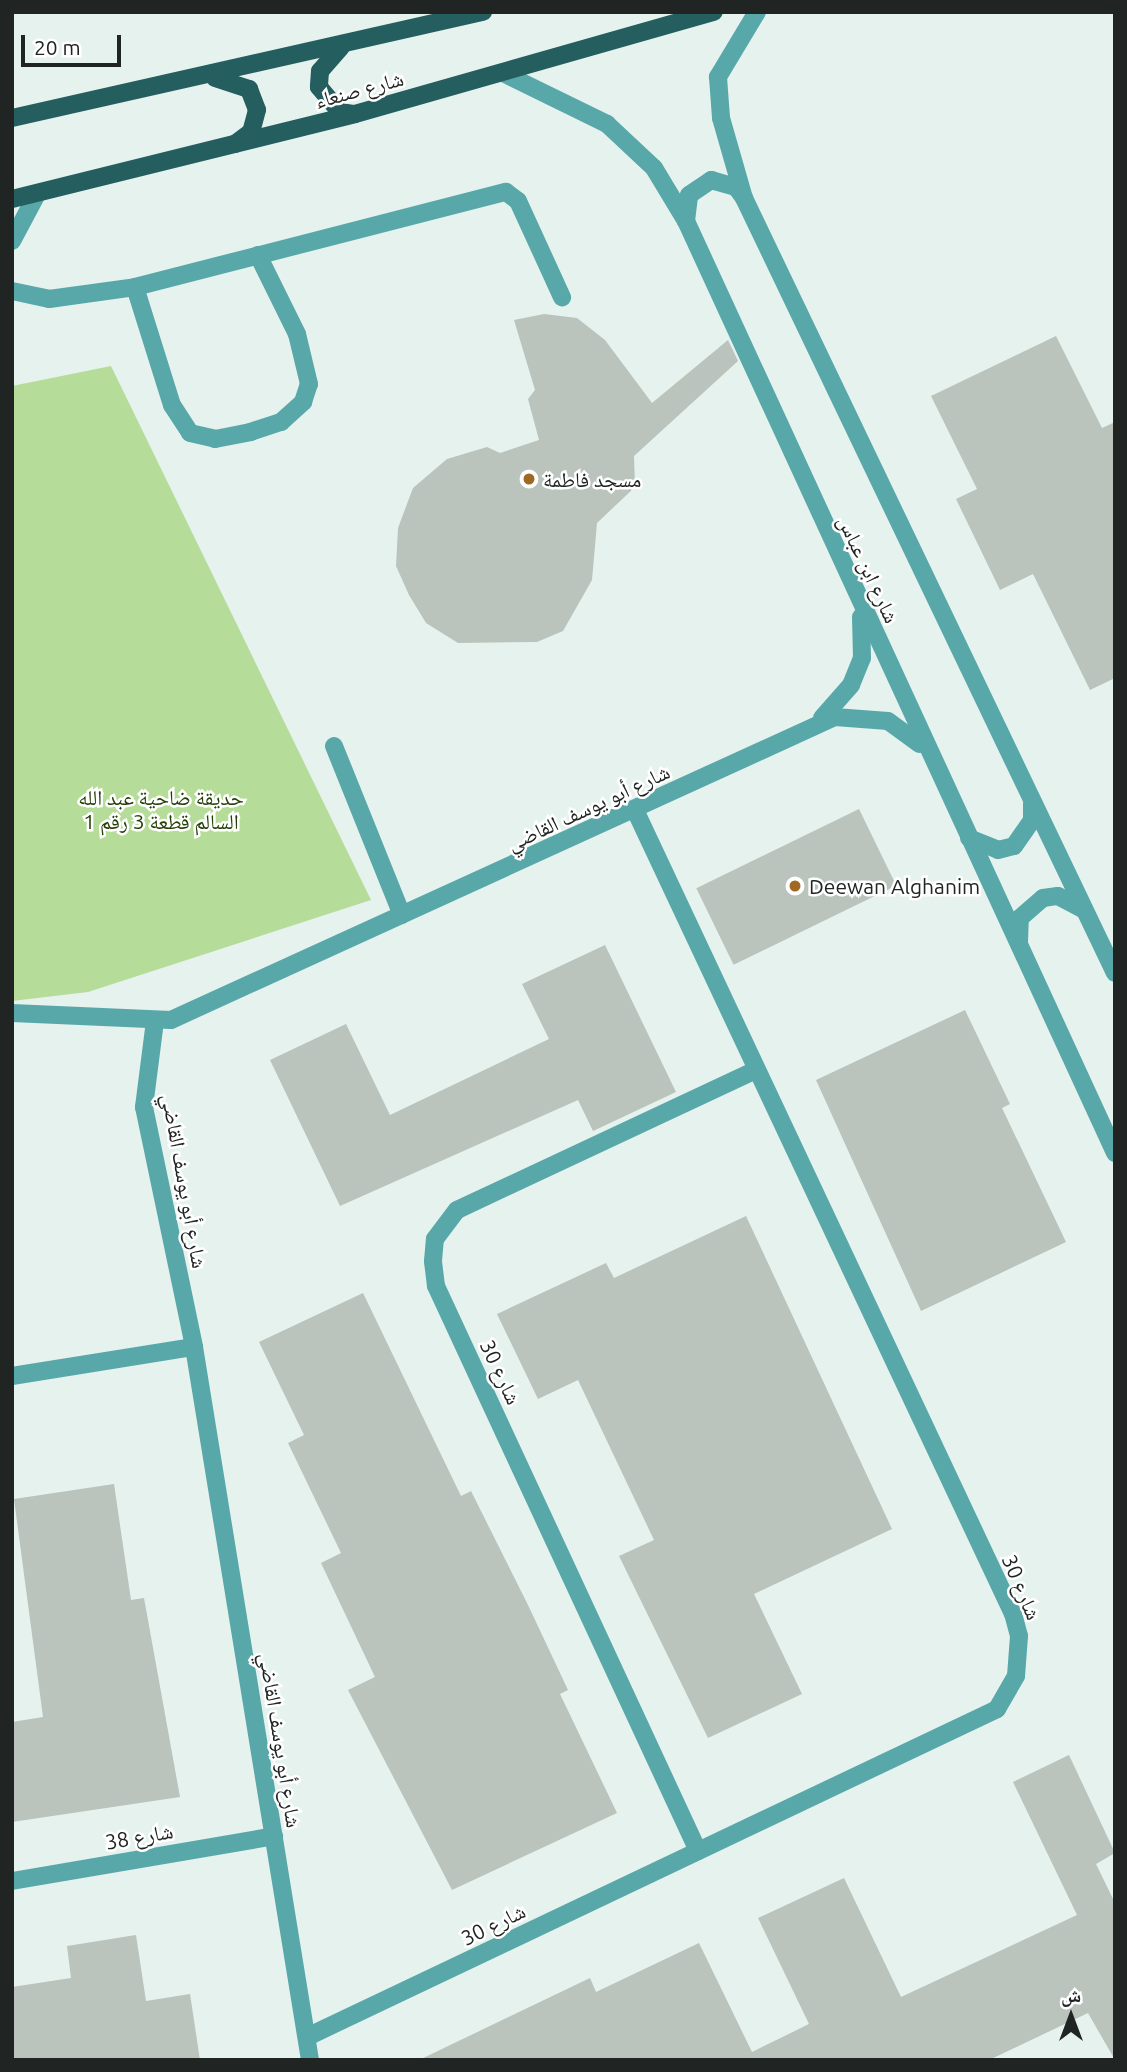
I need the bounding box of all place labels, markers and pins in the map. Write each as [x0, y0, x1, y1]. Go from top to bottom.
place label: مسجد فاطمة [543, 466, 641, 492]
marker: مسجد فاطمة [521, 471, 537, 487]
place label: Deewan Alghanim [809, 873, 980, 899]
marker: Deewan Alghanim [787, 878, 803, 894]

